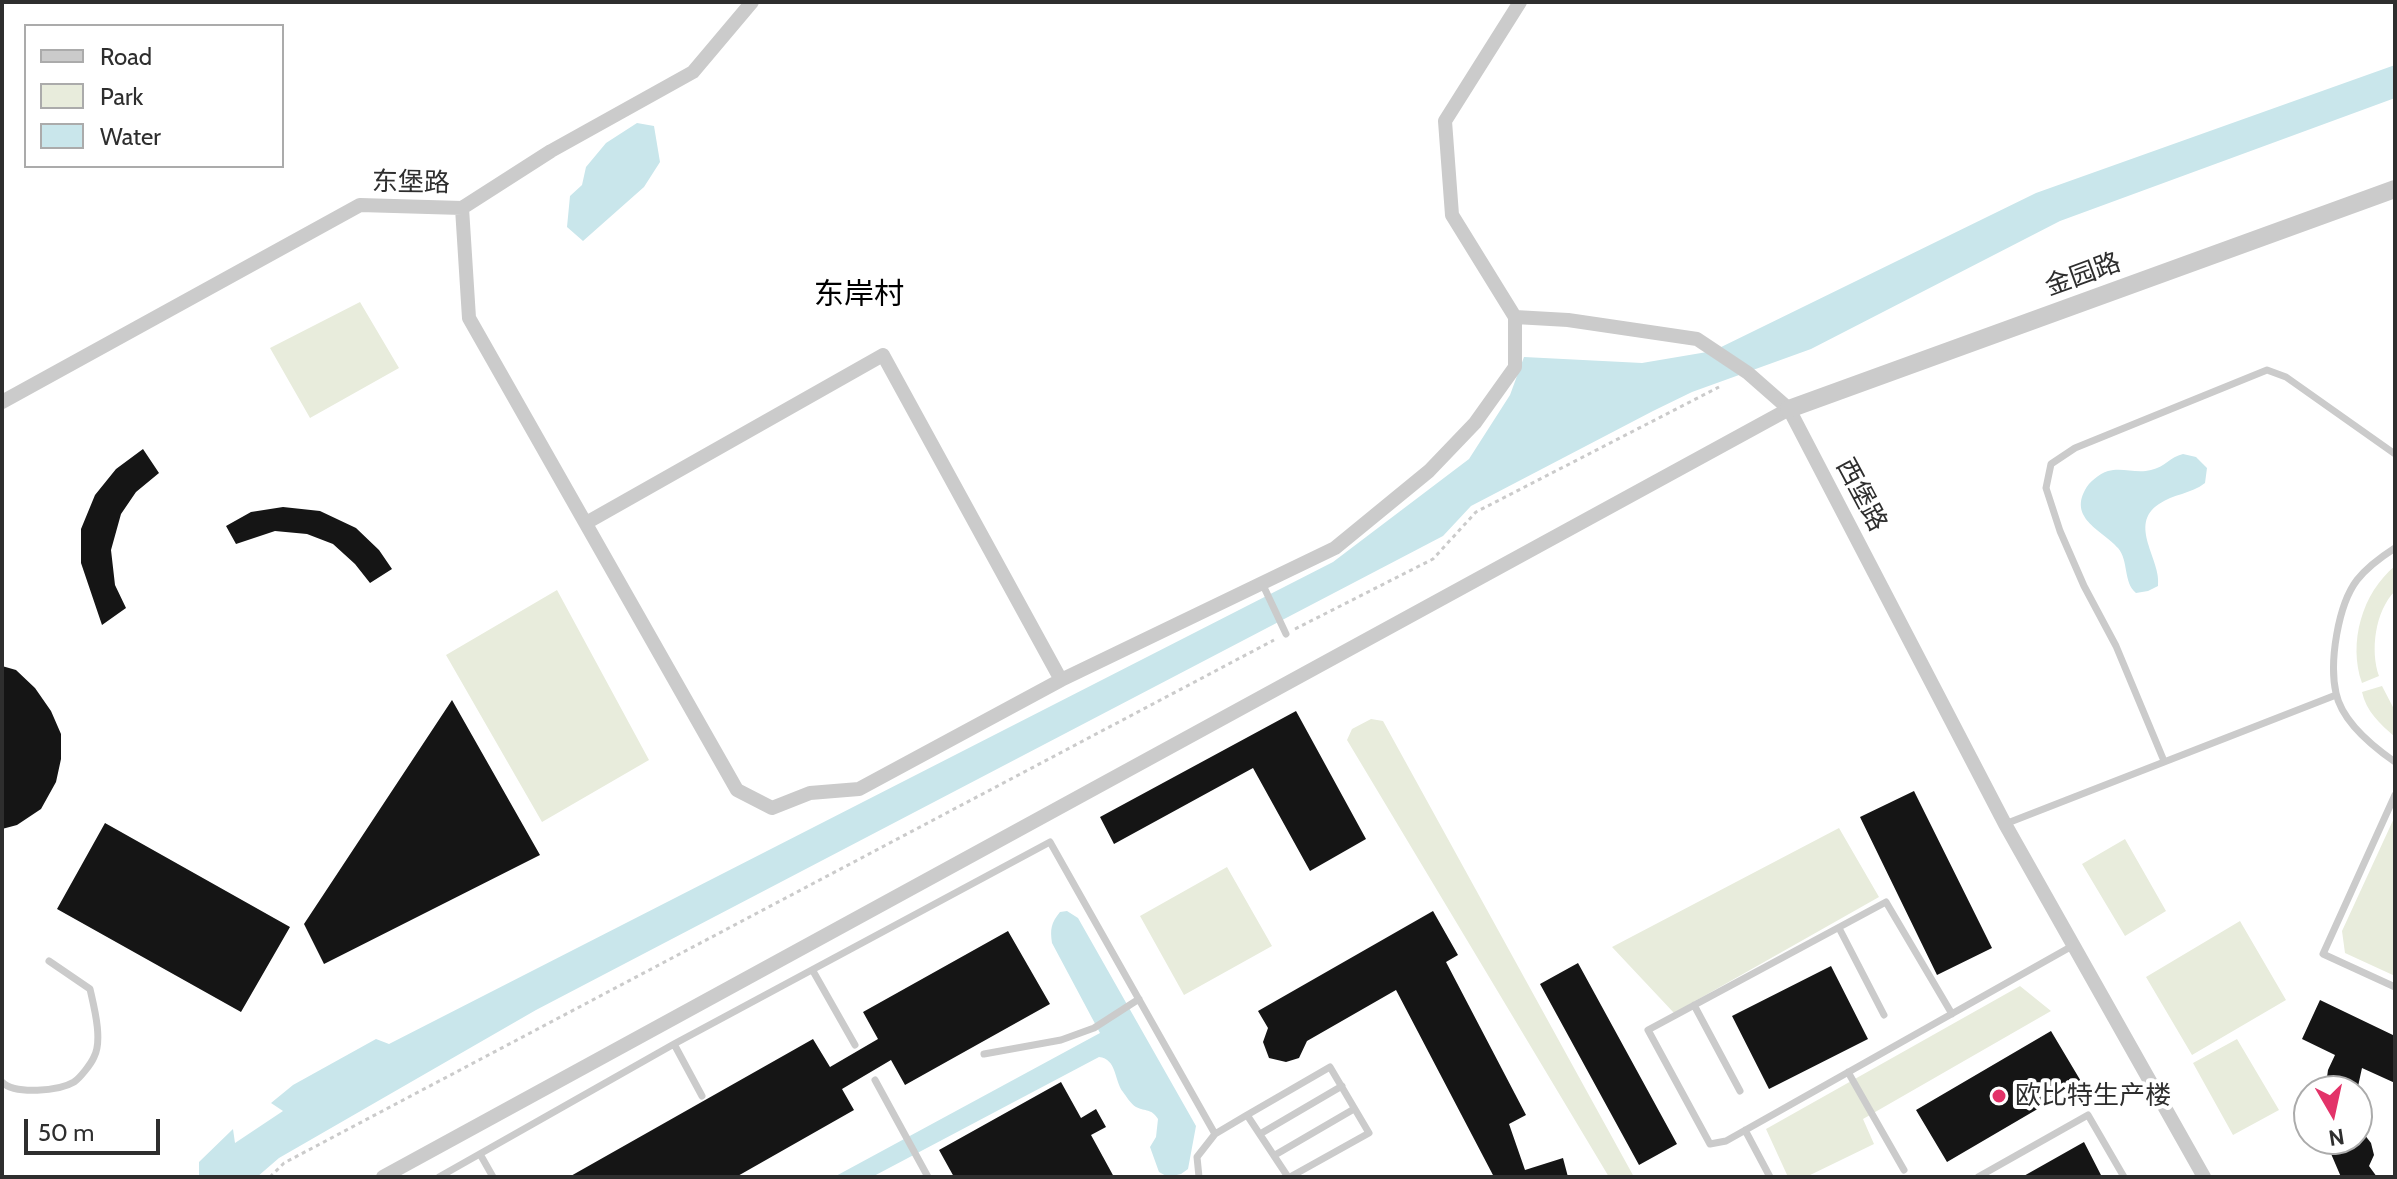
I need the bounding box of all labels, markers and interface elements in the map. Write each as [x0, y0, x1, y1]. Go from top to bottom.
legend [24, 24, 284, 168]
text: Road [100, 42, 152, 71]
text: Park [100, 82, 143, 111]
text: Water [100, 122, 161, 151]
street label: 东堡路 [372, 167, 450, 199]
street label: 金园路 [2041, 247, 2125, 303]
district label: 东岸村 [814, 277, 904, 313]
street label: 西堡路 [1829, 453, 1893, 537]
north arrow [2293, 1075, 2373, 1155]
place label: 欧比特生产楼 [2015, 1080, 2171, 1112]
marker: 欧比特生产楼 [1990, 1087, 2008, 1105]
scale bar [28, 1103, 164, 1153]
text: 50 m [38, 1118, 94, 1147]
text: N [2327, 1123, 2346, 1152]

